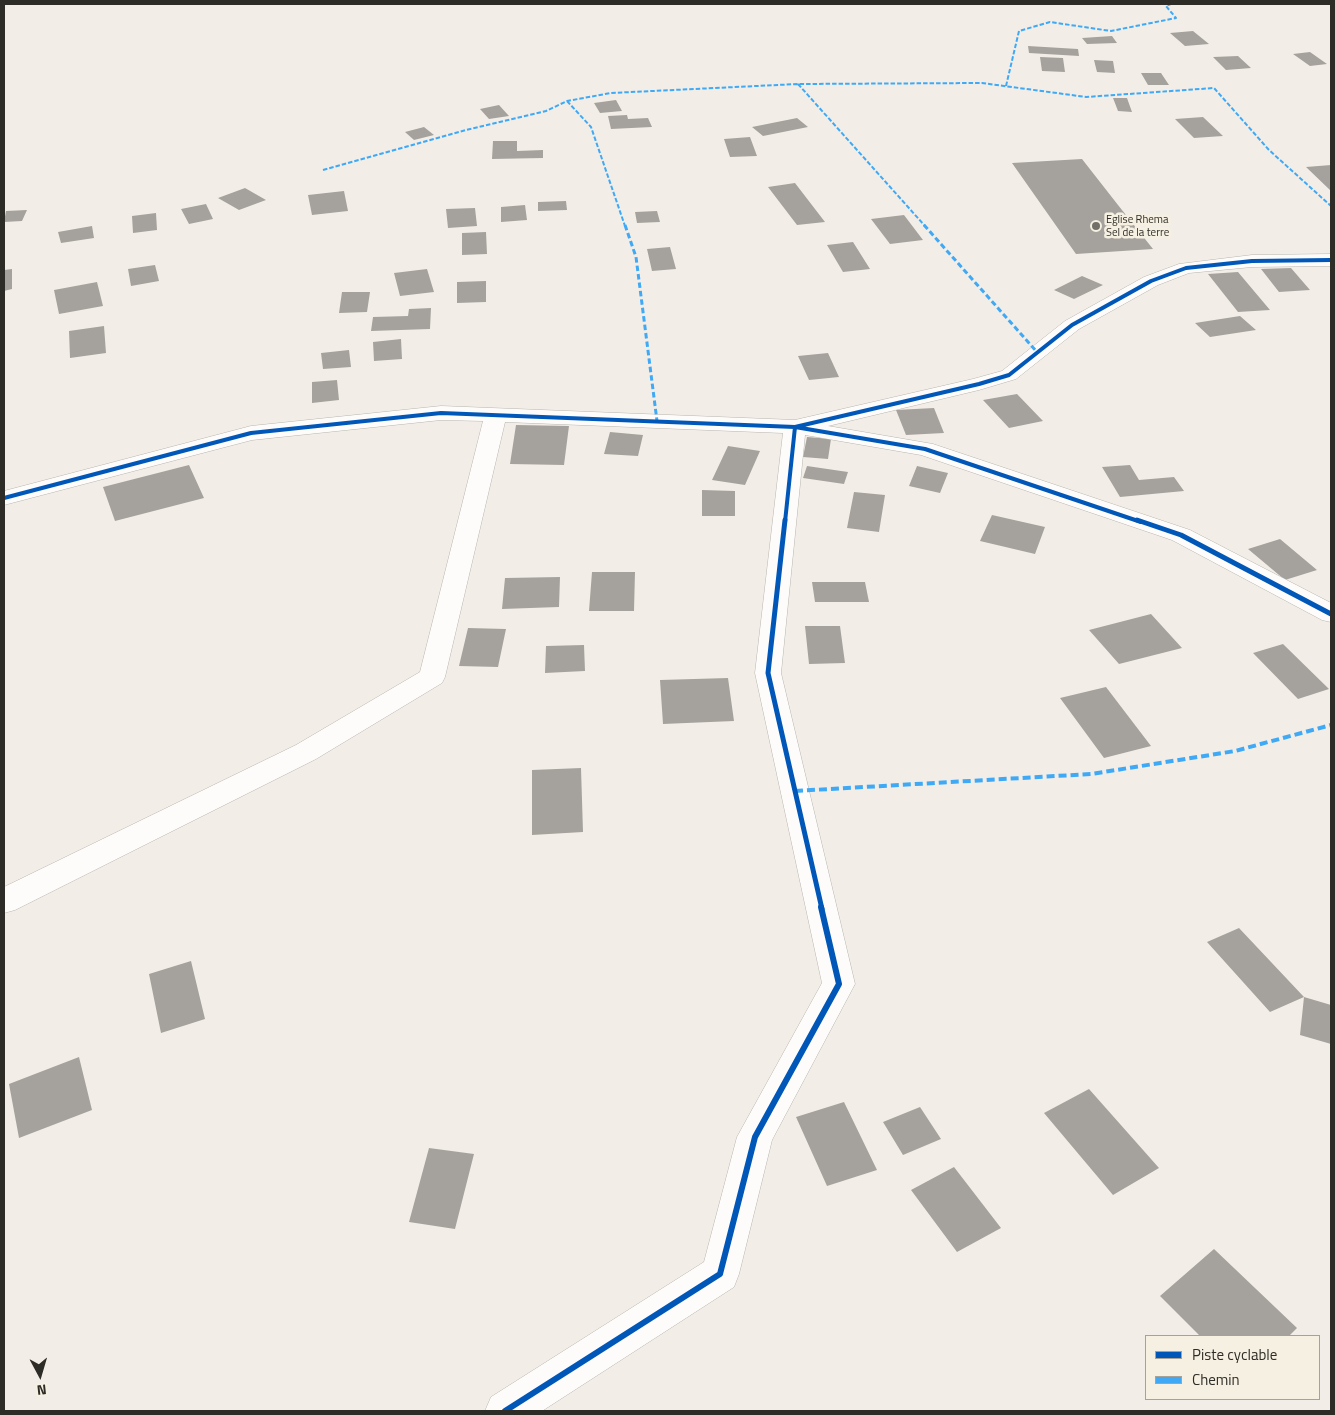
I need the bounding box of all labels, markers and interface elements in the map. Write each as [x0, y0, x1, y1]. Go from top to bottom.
place label: Eglise Rhema Sel de la terre [1106, 213, 1169, 239]
marker: Eglise Rhema Sel de la terre [1090, 220, 1102, 232]
legend [1145, 1335, 1320, 1400]
text: Piste cyclable [1192, 1343, 1277, 1366]
north arrow [15, 1350, 65, 1400]
text: Chemin [1192, 1368, 1240, 1391]
text: N [36, 1379, 48, 1401]

